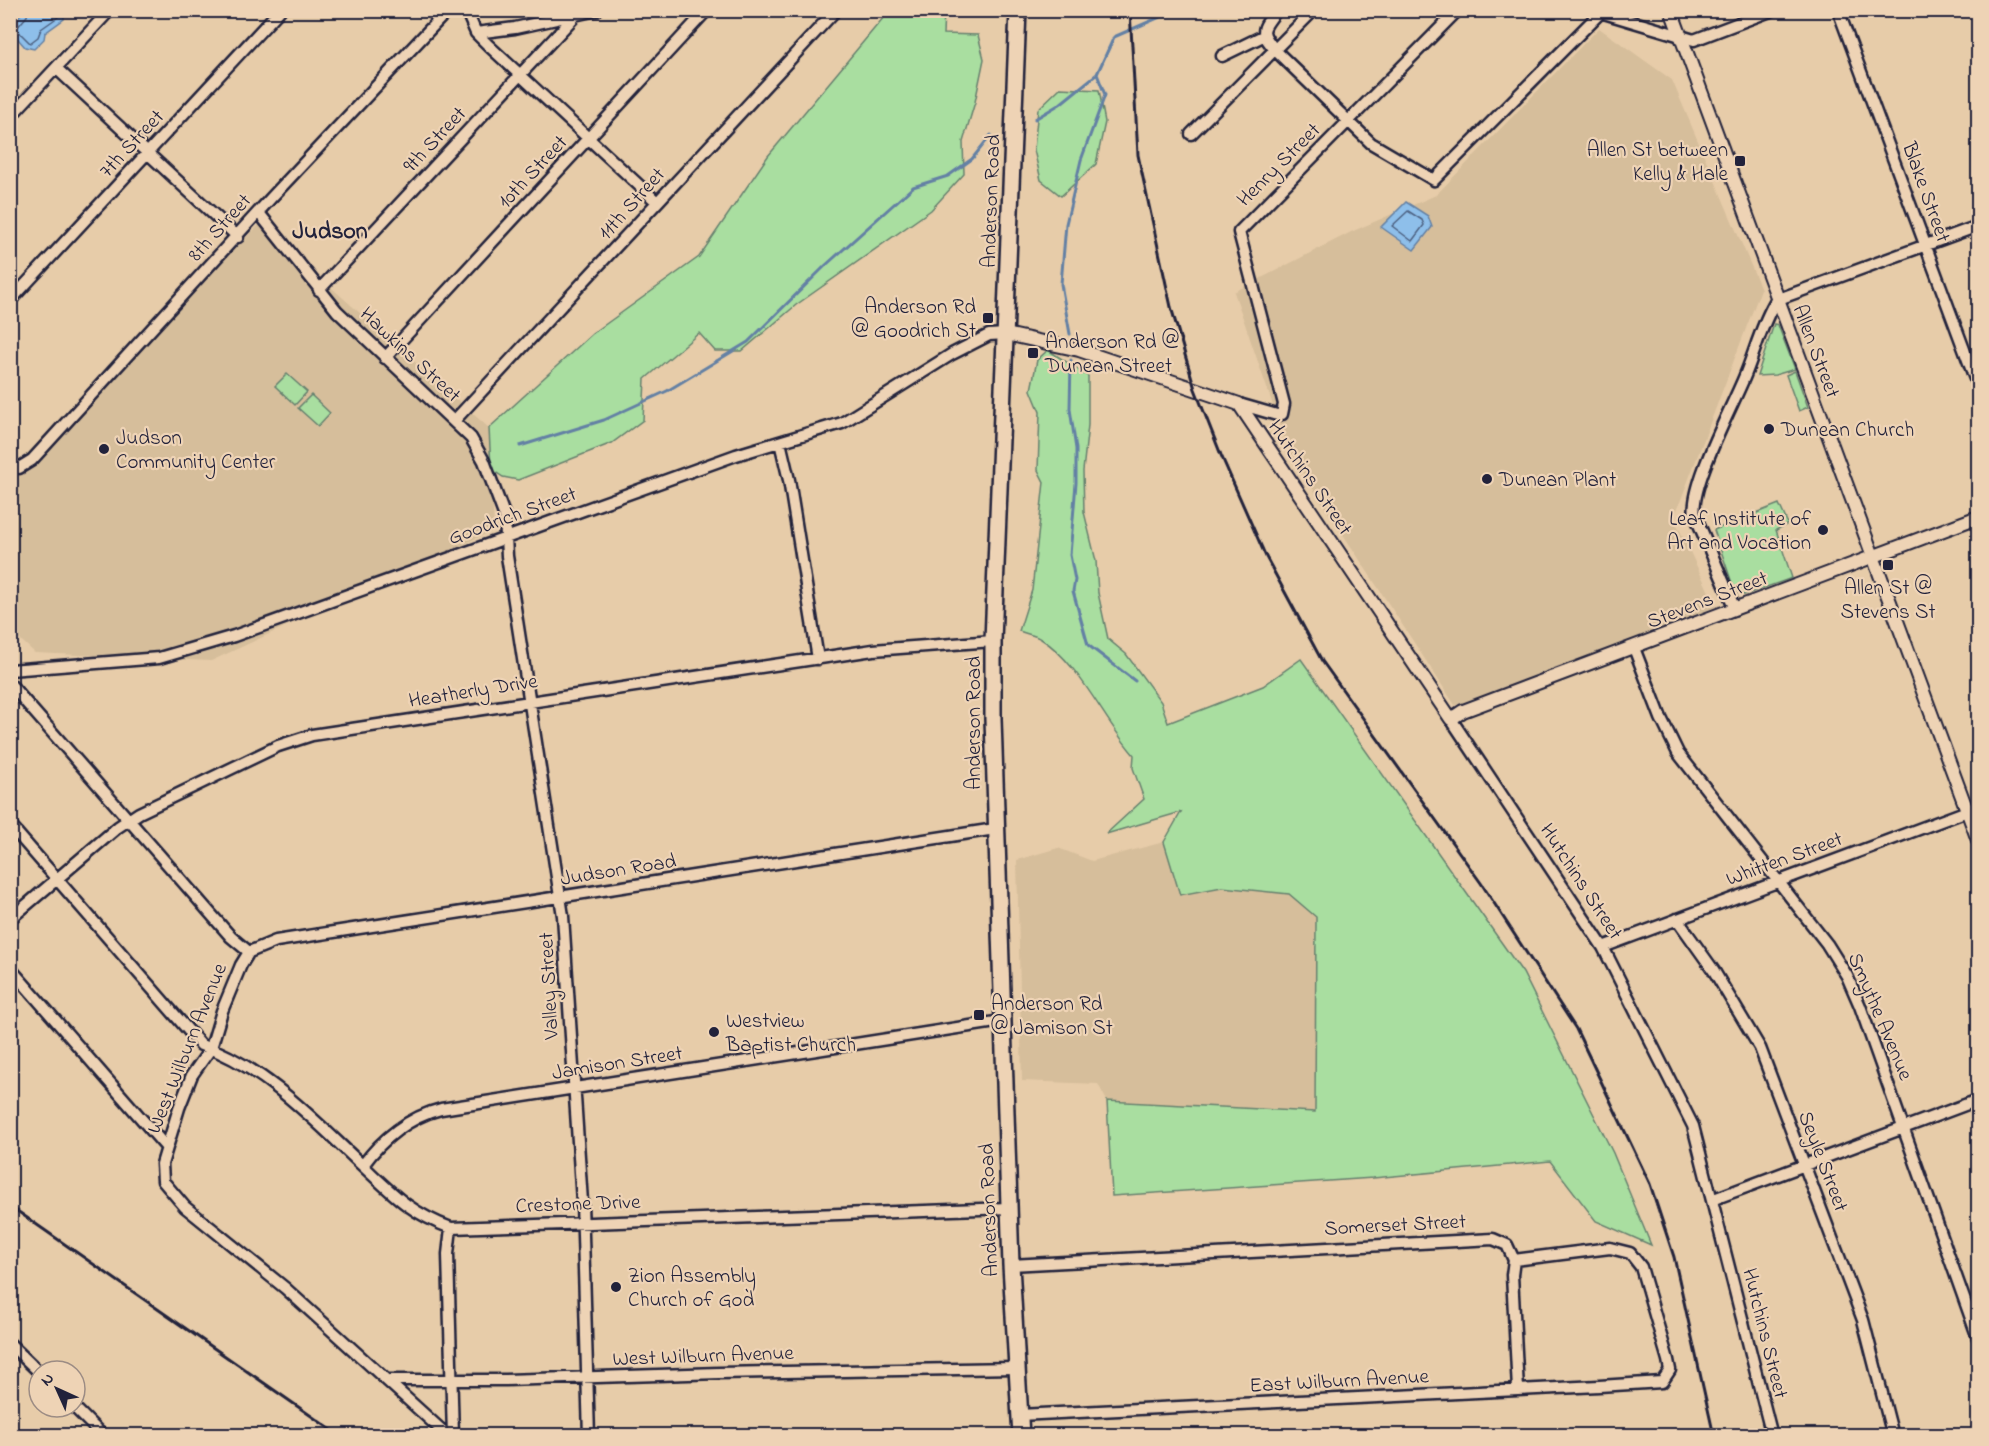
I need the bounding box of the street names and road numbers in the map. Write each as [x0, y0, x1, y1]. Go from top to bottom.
street label: 9th Street [397, 100, 474, 180]
street label: 7th Street [93, 103, 172, 185]
street label: Henry Street [1231, 117, 1330, 216]
street label: 10th Street [491, 129, 575, 216]
street label: Anderson Road [975, 133, 1009, 269]
street label: Blake Street [1893, 138, 1957, 247]
street label: 11th Street [592, 161, 673, 247]
street label: 8th Street [182, 187, 259, 269]
street label: Hawkins Street [352, 300, 467, 410]
street label: Allen Street [1784, 301, 1847, 403]
street label: Hutchins Street [1260, 414, 1359, 542]
street label: Goodrich Street [444, 480, 581, 554]
street label: Stevens Street [1643, 564, 1773, 638]
street label: Anderson Road [960, 656, 990, 790]
street label: Heatherly Drive [407, 667, 541, 719]
street label: Hutchins Street [1531, 818, 1629, 946]
street label: Whitten Street [1722, 825, 1847, 895]
street label: Judson Road [558, 847, 679, 895]
street label: Valley Street [532, 931, 570, 1041]
street label: Smythe Avenue [1837, 948, 1920, 1087]
street label: West Wilburn Avenue [140, 959, 236, 1138]
street label: Jamison Street [550, 1039, 685, 1089]
street label: Seyle Street [1787, 1107, 1855, 1217]
street label: Anderson Road [973, 1142, 1007, 1277]
street label: Crestone Drive [515, 1188, 642, 1222]
street label: Somerset Street [1323, 1207, 1467, 1245]
street label: Hutchins Street [1733, 1265, 1795, 1402]
street label: West Wilburn Avenue [612, 1339, 795, 1375]
street label: East Wilburn Avenue [1249, 1362, 1430, 1402]

